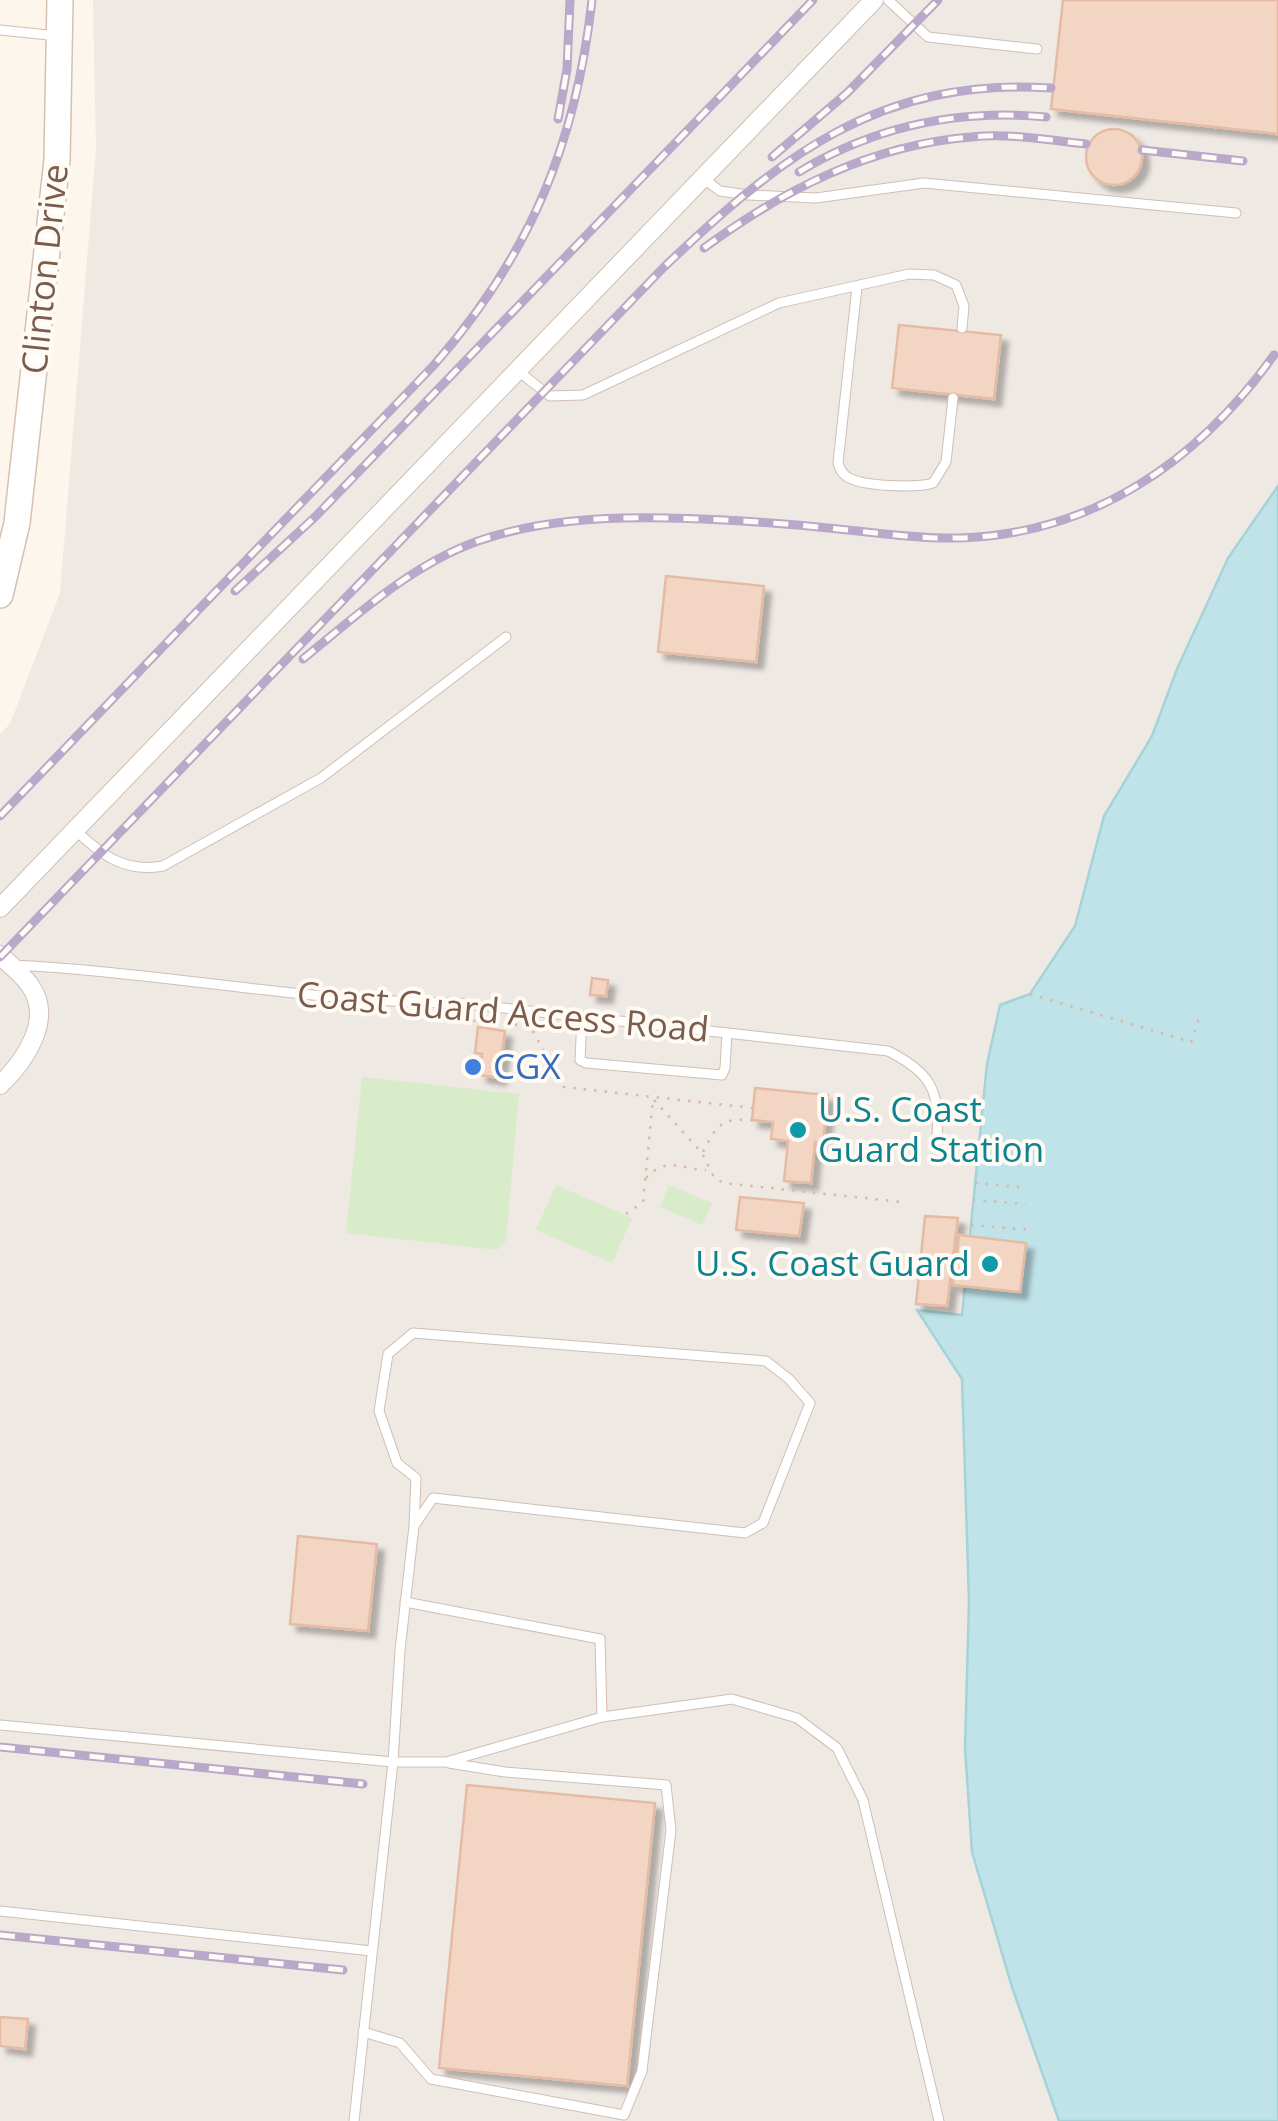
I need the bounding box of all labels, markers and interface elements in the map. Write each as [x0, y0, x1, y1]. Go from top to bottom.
street label: Clinton Drive [9, 161, 78, 376]
street label: Coast Guard Access Road [295, 969, 711, 1052]
place label: CGX [493, 1042, 561, 1089]
marker: CGX [462, 1056, 484, 1078]
place label: U.S. Coast Guard Station [818, 1085, 1044, 1172]
marker: U.S. Coast Guard Station [787, 1119, 809, 1141]
place label: U.S. Coast Guard [695, 1239, 970, 1286]
marker: U.S. Coast Guard [979, 1253, 1001, 1275]

